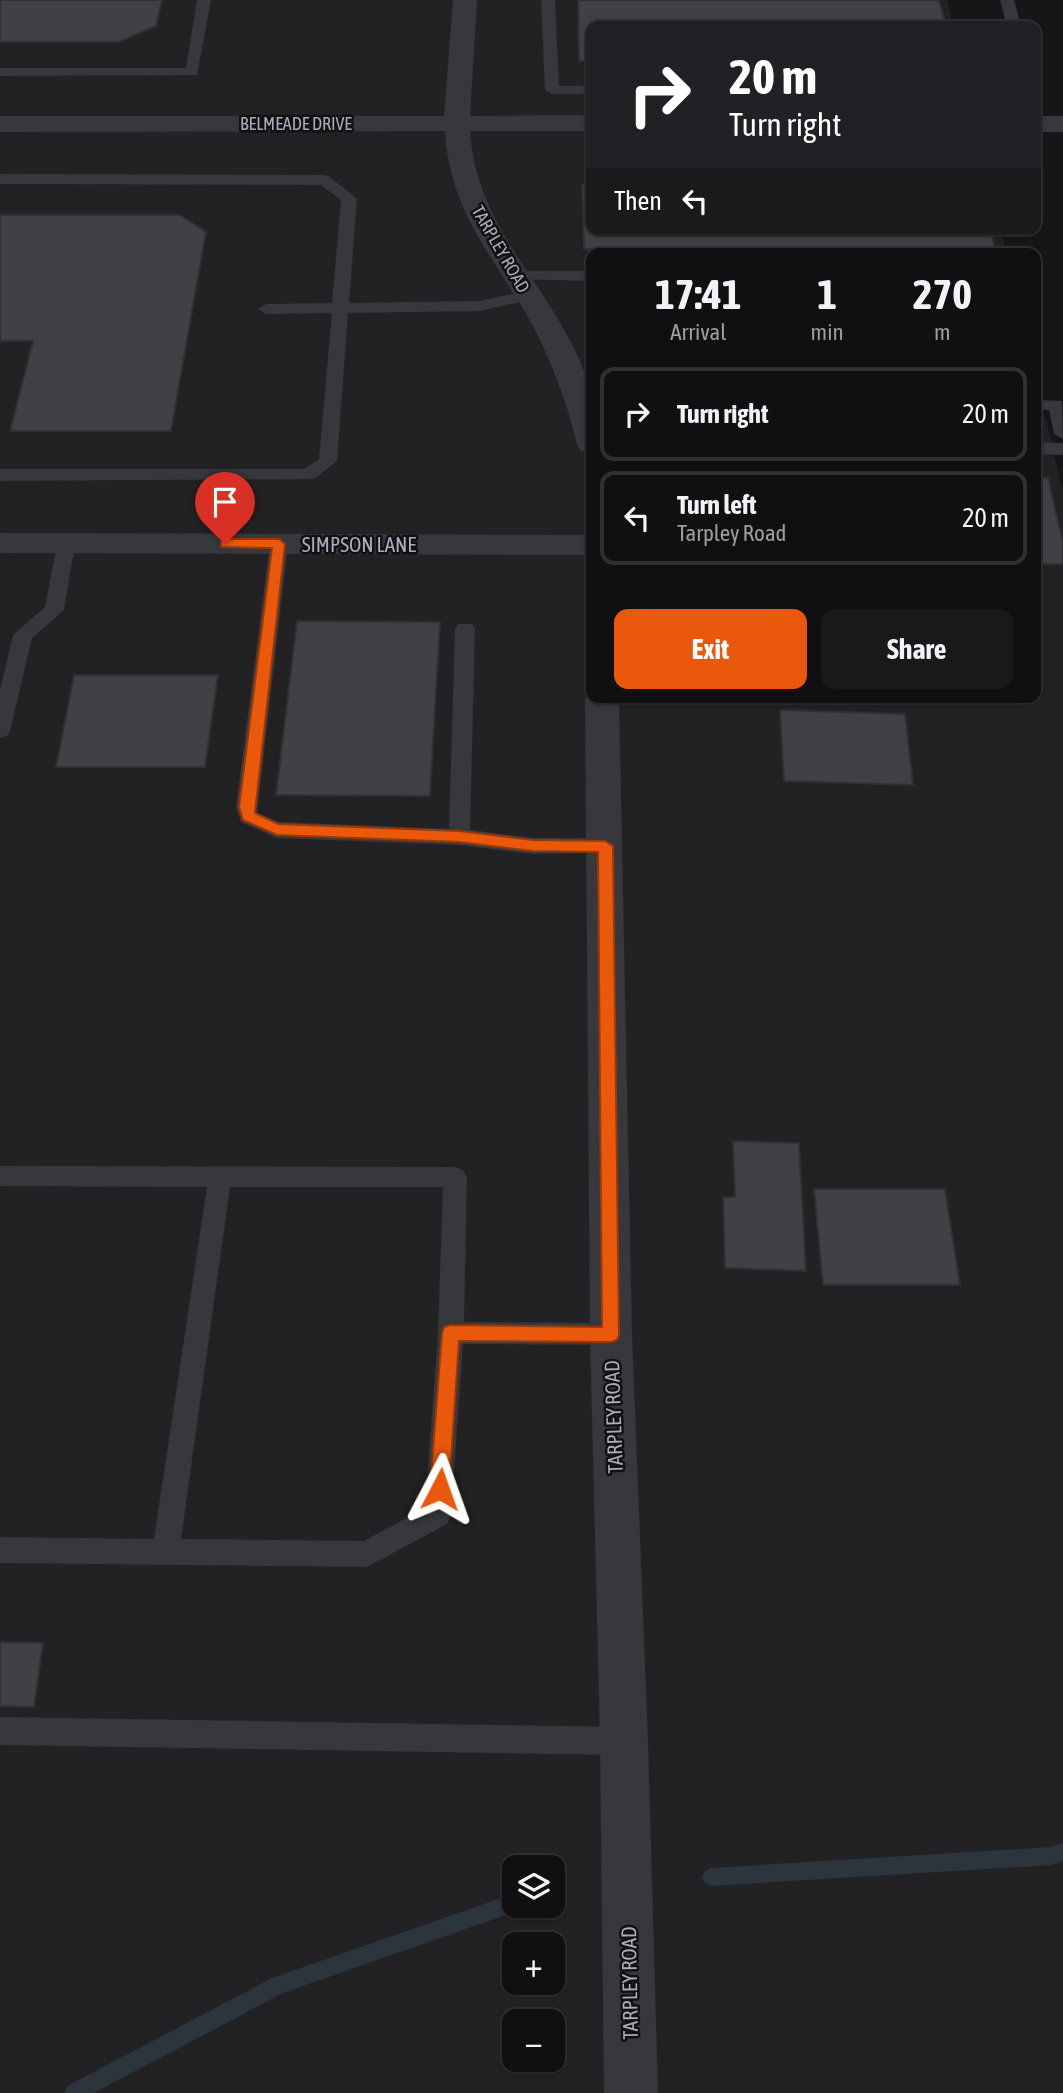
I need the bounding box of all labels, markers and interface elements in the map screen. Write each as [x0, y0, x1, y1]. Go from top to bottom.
text: 20 m [729, 48, 817, 104]
icon: right [614, 49, 705, 140]
text: Turn right [729, 106, 842, 143]
street label: BELMEADE DRIVE [240, 113, 352, 134]
icon: left [676, 182, 714, 220]
text: Then [614, 186, 662, 216]
street label: TARPLEY ROAD [468, 202, 534, 296]
text: 17:41 [655, 270, 742, 318]
text: 1 [817, 270, 837, 318]
text: 270 [913, 270, 972, 318]
text: Arrival [670, 319, 726, 345]
text: min [811, 319, 844, 345]
text: m [934, 319, 951, 345]
icon: right [618, 395, 656, 433]
text: Turn right [677, 399, 768, 429]
text: 20 m [962, 399, 1009, 429]
pin [195, 472, 255, 544]
icon: arrive [206, 483, 244, 521]
text: Turn left [677, 490, 757, 520]
icon: left [618, 499, 656, 537]
text: 20 m [962, 503, 1009, 533]
text: Tarpley Road [677, 520, 786, 546]
street label: SIMPSON LANE [302, 532, 416, 556]
button: Exit [614, 609, 807, 689]
button: Share [821, 609, 1013, 689]
street label: TARPLEY ROAD [599, 1360, 627, 1474]
position arrow [403, 1452, 477, 1526]
map controls [502, 1855, 565, 2072]
button: layers [502, 1855, 565, 1918]
street label: TARPLEY ROAD [616, 1926, 642, 2040]
button: + [502, 1932, 565, 1995]
button: − [502, 2009, 565, 2072]

